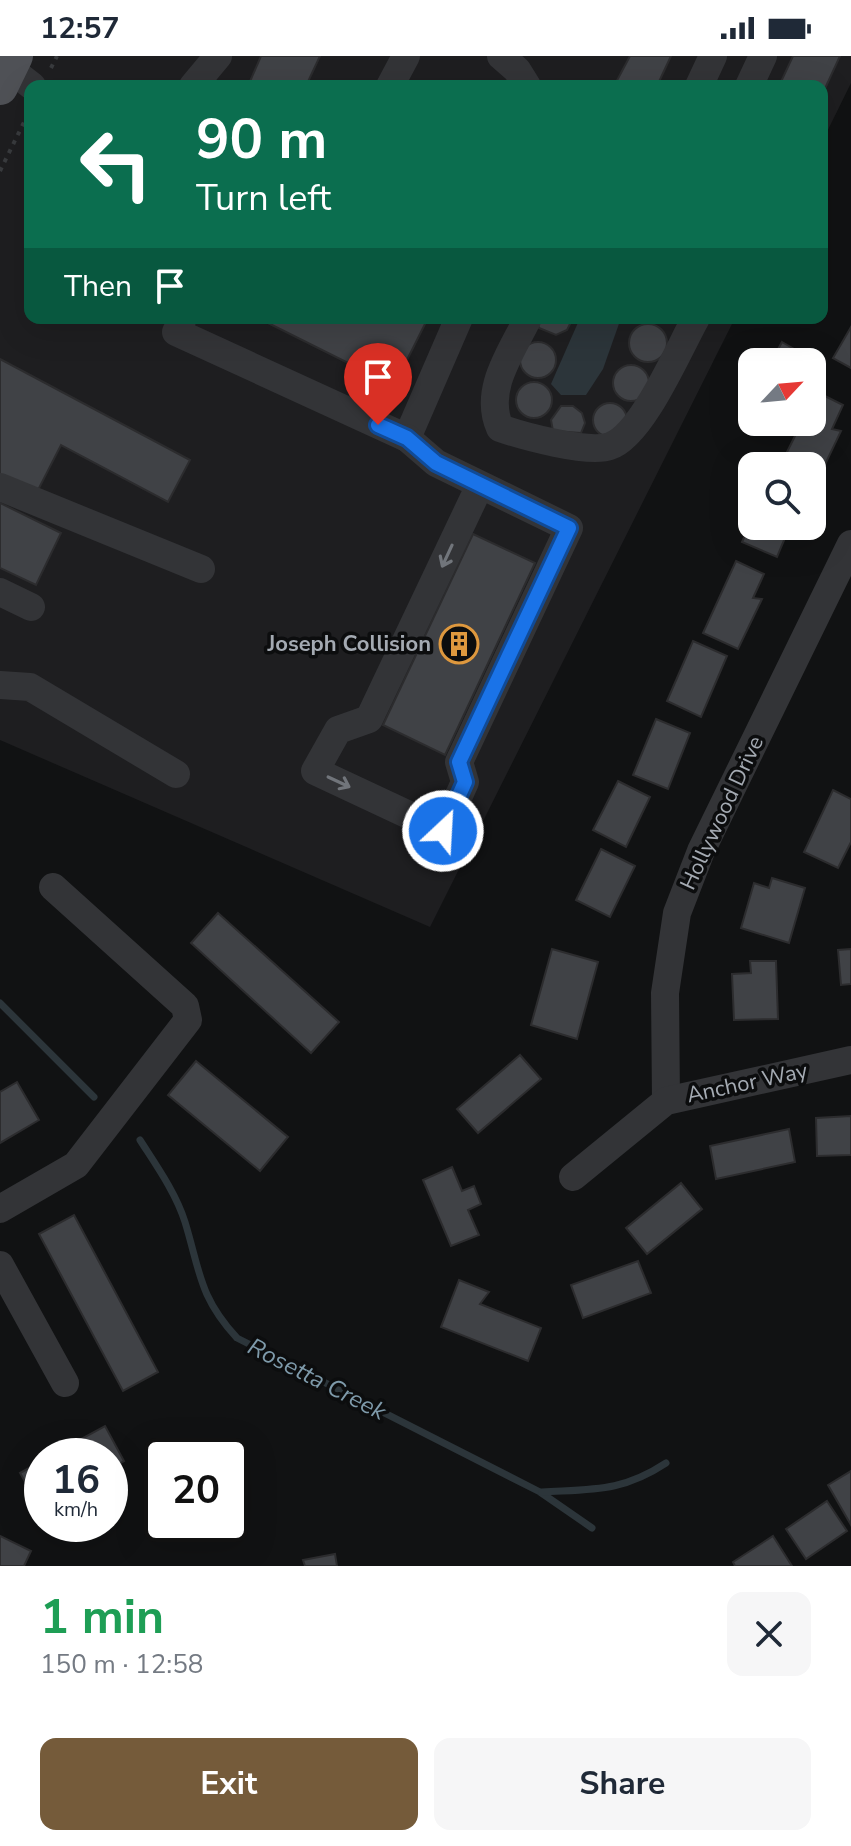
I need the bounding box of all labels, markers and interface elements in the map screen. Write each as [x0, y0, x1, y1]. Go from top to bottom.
text: 12:57 [40, 8, 119, 49]
text: 90 m [196, 101, 327, 178]
icon: left [64, 112, 168, 216]
text: Turn left [196, 174, 331, 223]
icon: arrive [148, 264, 192, 308]
text: Then [64, 266, 132, 307]
pin [344, 343, 412, 425]
north arrow [738, 348, 826, 436]
map controls [738, 348, 826, 540]
icon: arrive [356, 355, 400, 399]
button: search [738, 452, 826, 540]
one-way arrow [439, 543, 454, 567]
building icon: Joseph Collision [438, 623, 480, 665]
place label: Joseph Collision [266, 629, 431, 659]
street label: Hollywood Drive [673, 731, 771, 895]
one-way arrow [327, 775, 351, 790]
position arrow [401, 789, 485, 873]
street label: Anchor Way [684, 1055, 811, 1110]
water label: Rosetta Creek [242, 1330, 392, 1428]
speed limit sign: 20 [144, 1438, 248, 1542]
text: 16 [52, 1453, 100, 1507]
text: km/h [54, 1496, 98, 1523]
text: 1 min [40, 1584, 164, 1650]
button: close [727, 1592, 811, 1676]
text: 150 m · 12:58 [40, 1647, 203, 1682]
button: Exit [40, 1738, 418, 1830]
button: Share [434, 1738, 811, 1830]

